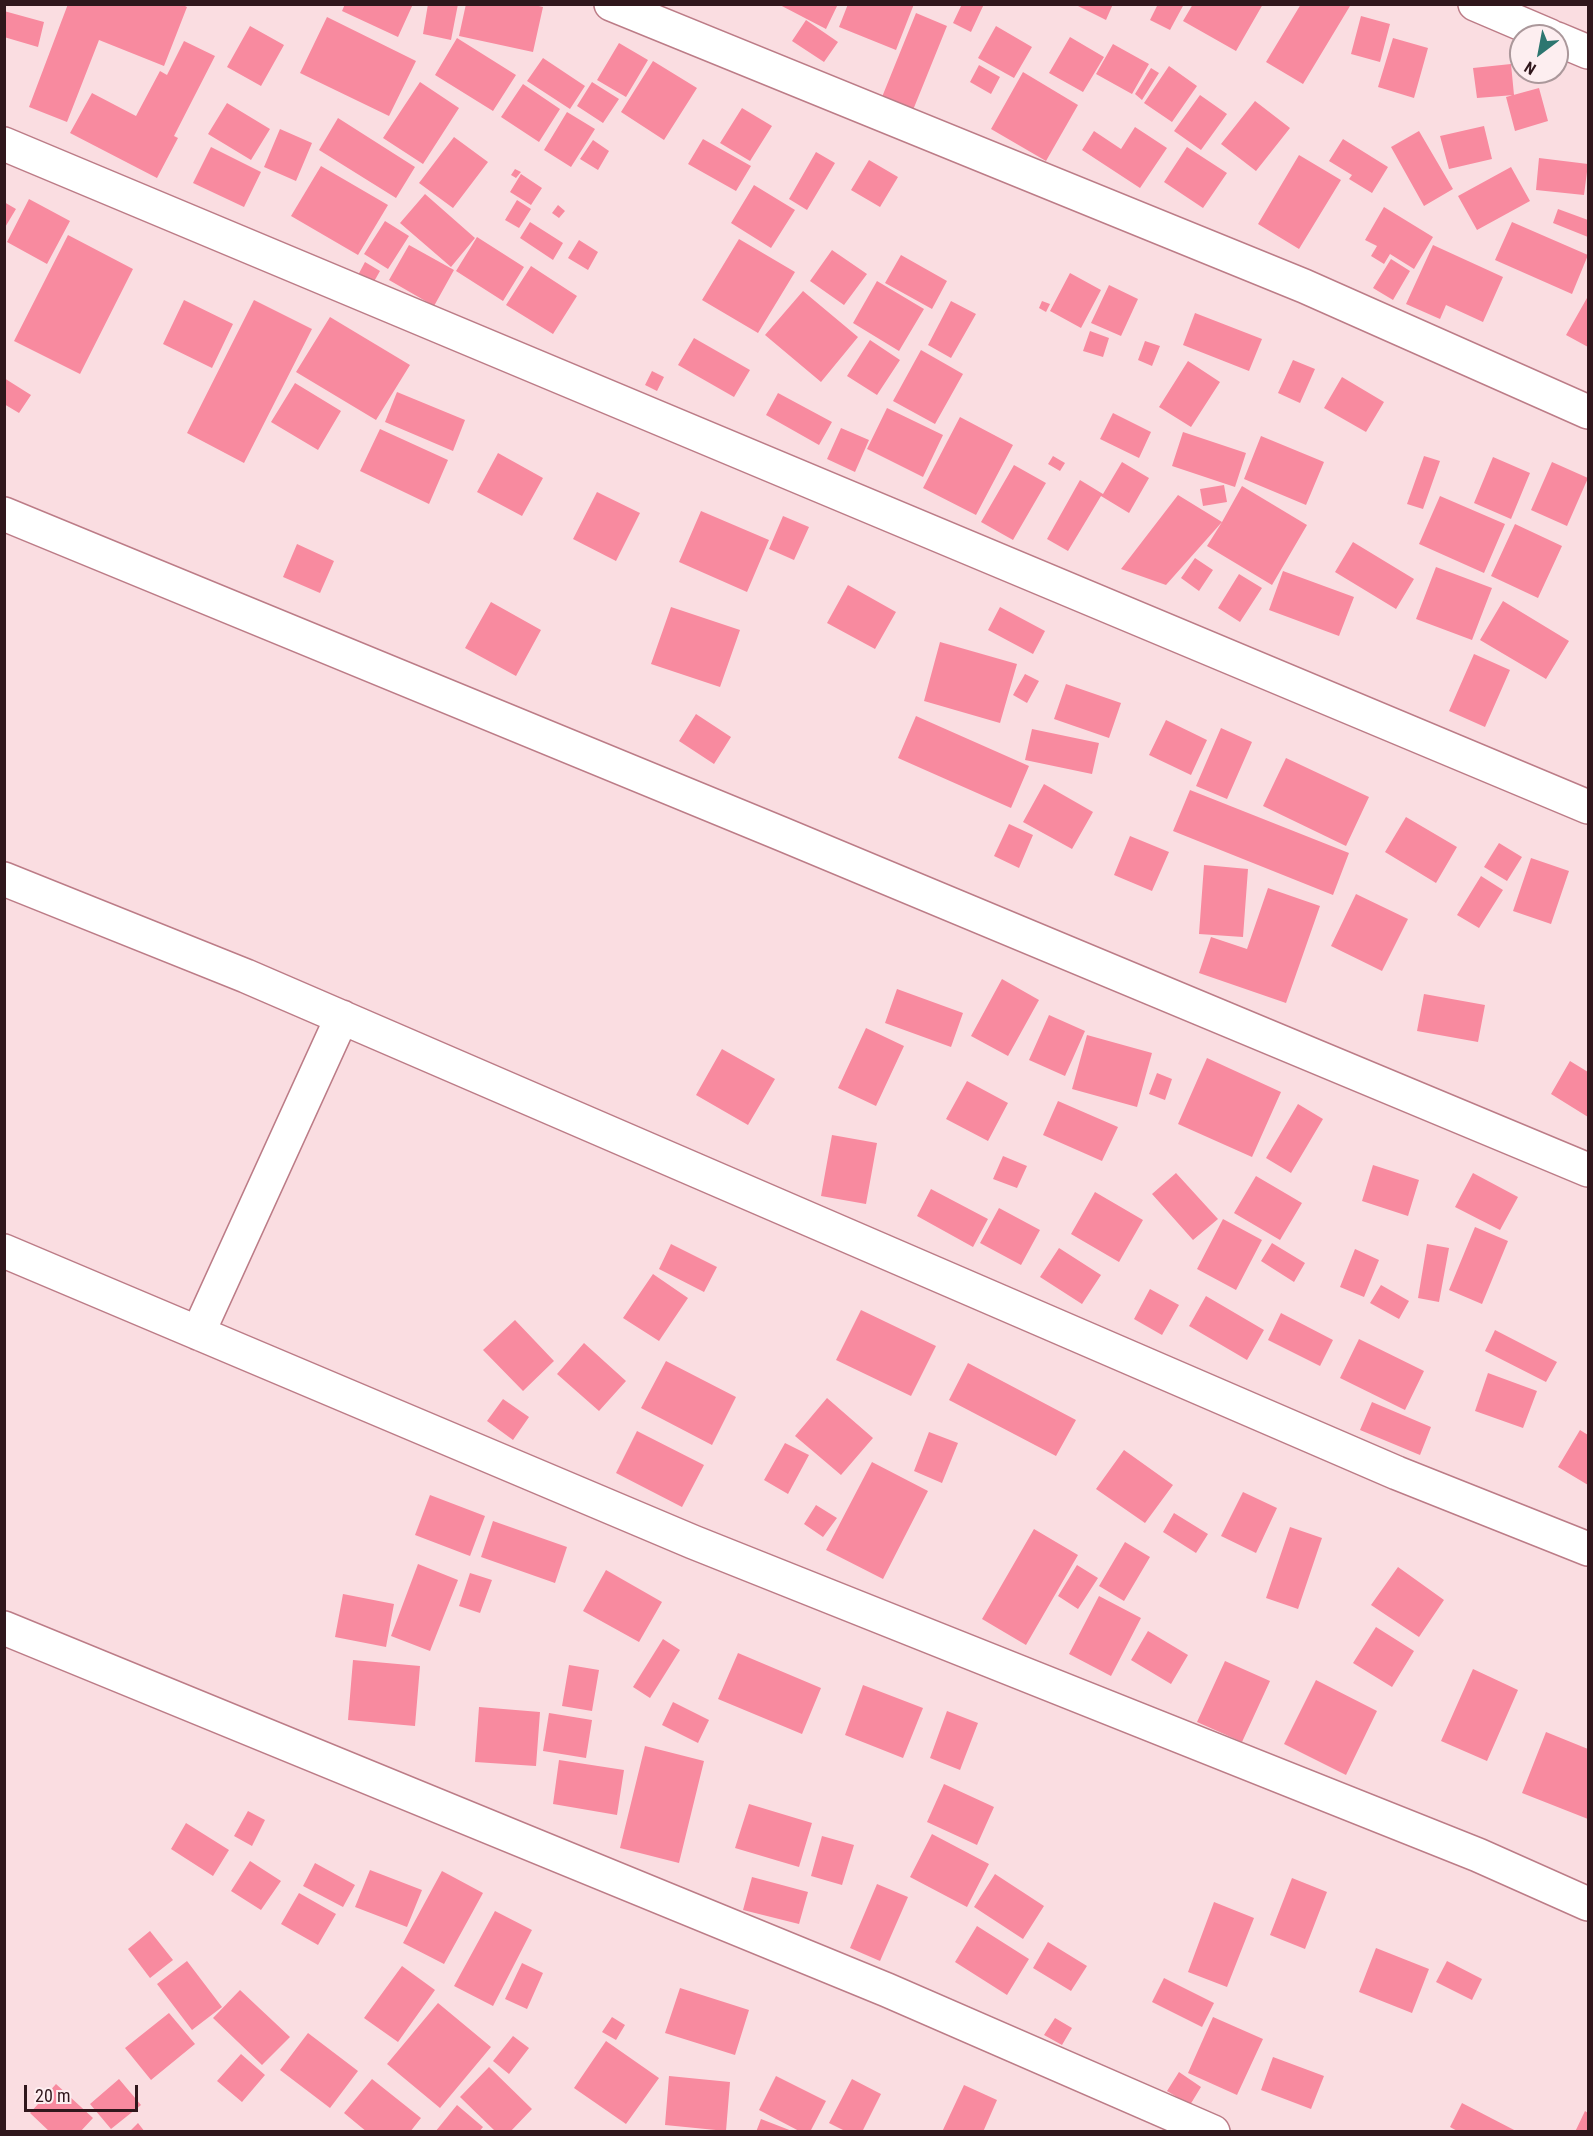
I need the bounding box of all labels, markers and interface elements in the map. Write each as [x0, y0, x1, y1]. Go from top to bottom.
north arrow [1509, 24, 1569, 84]
text: N [1521, 57, 1539, 79]
scale bar [27, 2073, 141, 2111]
text: 20 m [35, 2085, 70, 2106]

